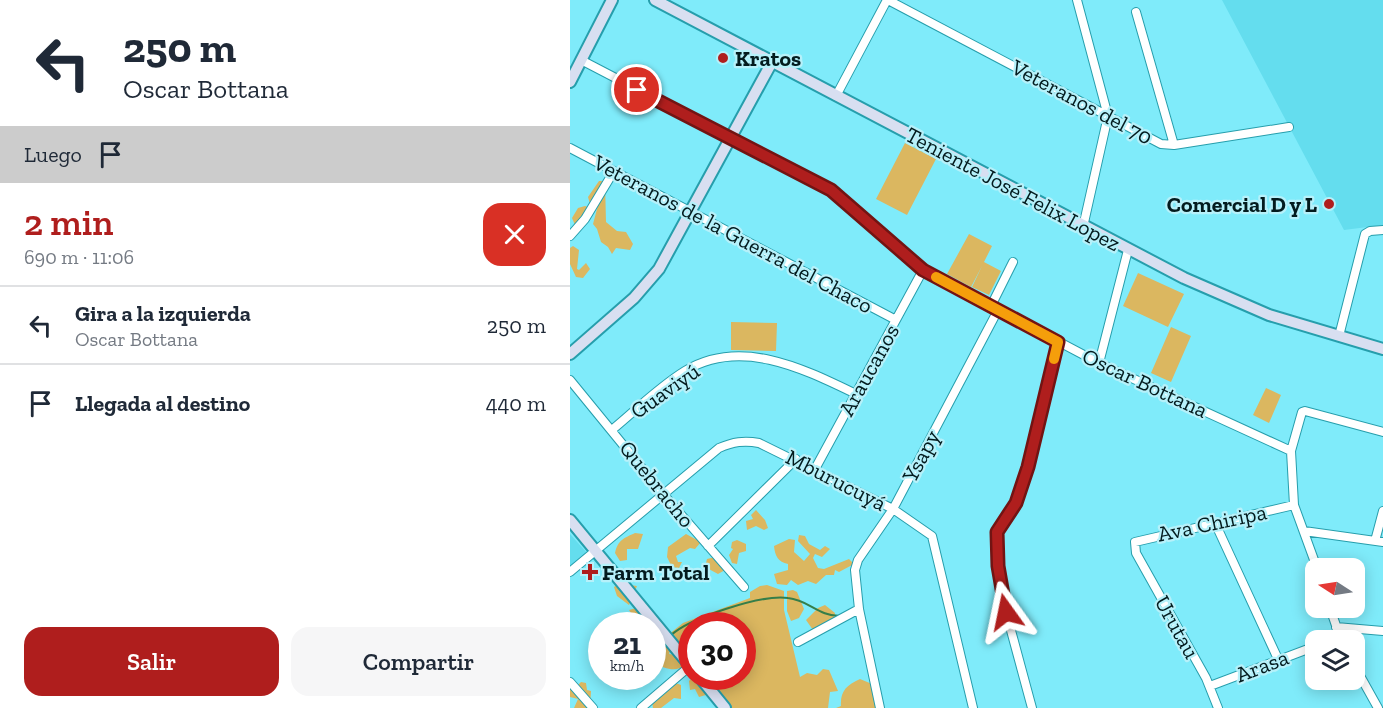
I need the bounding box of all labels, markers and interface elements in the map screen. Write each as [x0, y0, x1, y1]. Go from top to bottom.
text: 250 m [123, 22, 236, 73]
icon: left [24, 24, 102, 102]
place label: Kratos [735, 45, 801, 72]
marker: Kratos [716, 51, 730, 65]
street label: Veteranos del 70 [1006, 53, 1157, 151]
pin [611, 64, 662, 115]
text: Oscar Bottana [123, 73, 289, 105]
icon: arrive [620, 73, 653, 106]
street label: Teniente José Felix Lopez [901, 121, 1125, 257]
icon: arrive [94, 138, 127, 171]
text: Luego [24, 141, 82, 168]
street label: Veteranos de la Guerra del Chaco [588, 148, 877, 319]
place label: Comercial D y L [1167, 191, 1318, 218]
marker: Comercial D y L [1322, 197, 1336, 211]
text: 2 min [24, 201, 113, 244]
button: close [483, 203, 546, 266]
text: 690 m · 11:06 [24, 245, 134, 269]
text: Gira a la izquierda [75, 300, 251, 327]
icon: left [24, 309, 57, 342]
text: 250 m [487, 312, 546, 339]
street label: Araucanos [833, 319, 905, 421]
text: Oscar Bottana [75, 327, 198, 351]
street label: Oscar Bottana [1078, 342, 1212, 424]
street label: Guaviyú [625, 357, 705, 425]
icon: arrive [24, 387, 57, 420]
text: Llegada al destino [75, 390, 250, 417]
text: 440 m [486, 390, 546, 417]
street label: Ysapy [896, 425, 946, 488]
street label: Quebracho [614, 435, 700, 533]
street label: Mburucuyá [781, 443, 891, 517]
street label: Ava Chiripa [1155, 498, 1269, 548]
north arrow [1305, 558, 1365, 618]
map controls [1305, 558, 1365, 690]
place label: Farm Total [602, 559, 709, 586]
marker: Farm Total [583, 565, 597, 579]
position arrow [974, 580, 1038, 644]
street label: Urutau [1149, 591, 1206, 664]
speed limit sign: 30 [678, 612, 756, 690]
text: 21 [613, 626, 641, 662]
button: Salir [24, 627, 279, 696]
button: Compartir [291, 627, 546, 696]
button: layers [1305, 630, 1365, 690]
street label: Arasa [1232, 644, 1293, 688]
text: km/h [610, 657, 644, 675]

